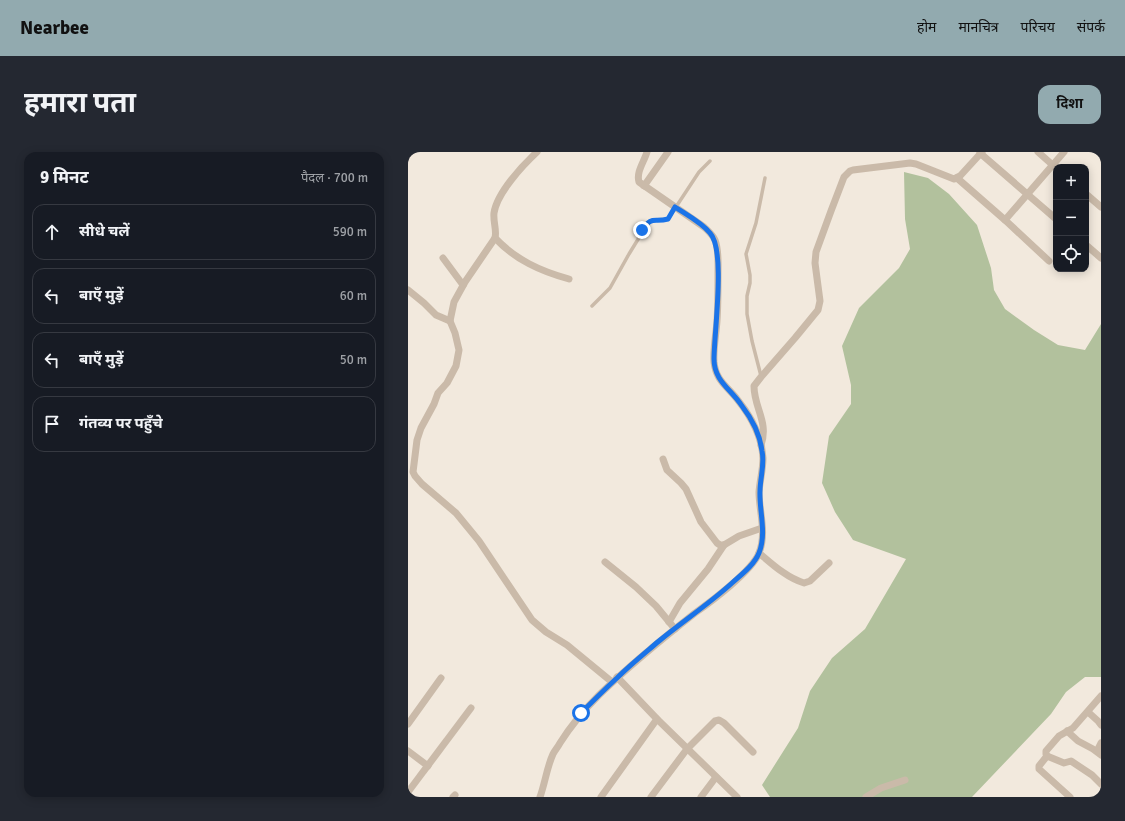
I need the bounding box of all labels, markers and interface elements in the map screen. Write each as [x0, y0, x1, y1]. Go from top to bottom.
text: Nearbee [20, 16, 89, 40]
text: होम [917, 19, 936, 36]
text: मानचित्र [958, 19, 999, 36]
text: परिचय [1021, 19, 1055, 36]
text: संपर्क [1077, 19, 1105, 36]
button: दिशा [1038, 85, 1101, 124]
text: हमारा पता [24, 86, 136, 120]
map controls [1053, 164, 1089, 272]
button: + [1053, 164, 1089, 200]
text: 9 मिनट [40, 167, 89, 188]
text: पैदल · 700 m [301, 170, 368, 186]
button: − [1053, 200, 1089, 236]
icon: ahead [41, 221, 63, 243]
route end [633, 221, 651, 239]
text: सीधे चलें [79, 222, 130, 240]
text: 590 m [333, 224, 367, 240]
button: locate [1053, 236, 1089, 272]
icon: left [41, 285, 63, 307]
text: बाएँ मुड़ें [79, 286, 123, 304]
text: 60 m [340, 288, 367, 304]
icon: left [41, 349, 63, 371]
text: बाएँ मुड़ें [79, 350, 123, 368]
text: 50 m [340, 352, 367, 368]
icon: arrive [41, 413, 63, 435]
text: गंतव्य पर पहुँचे [79, 414, 163, 432]
route start [572, 704, 590, 722]

